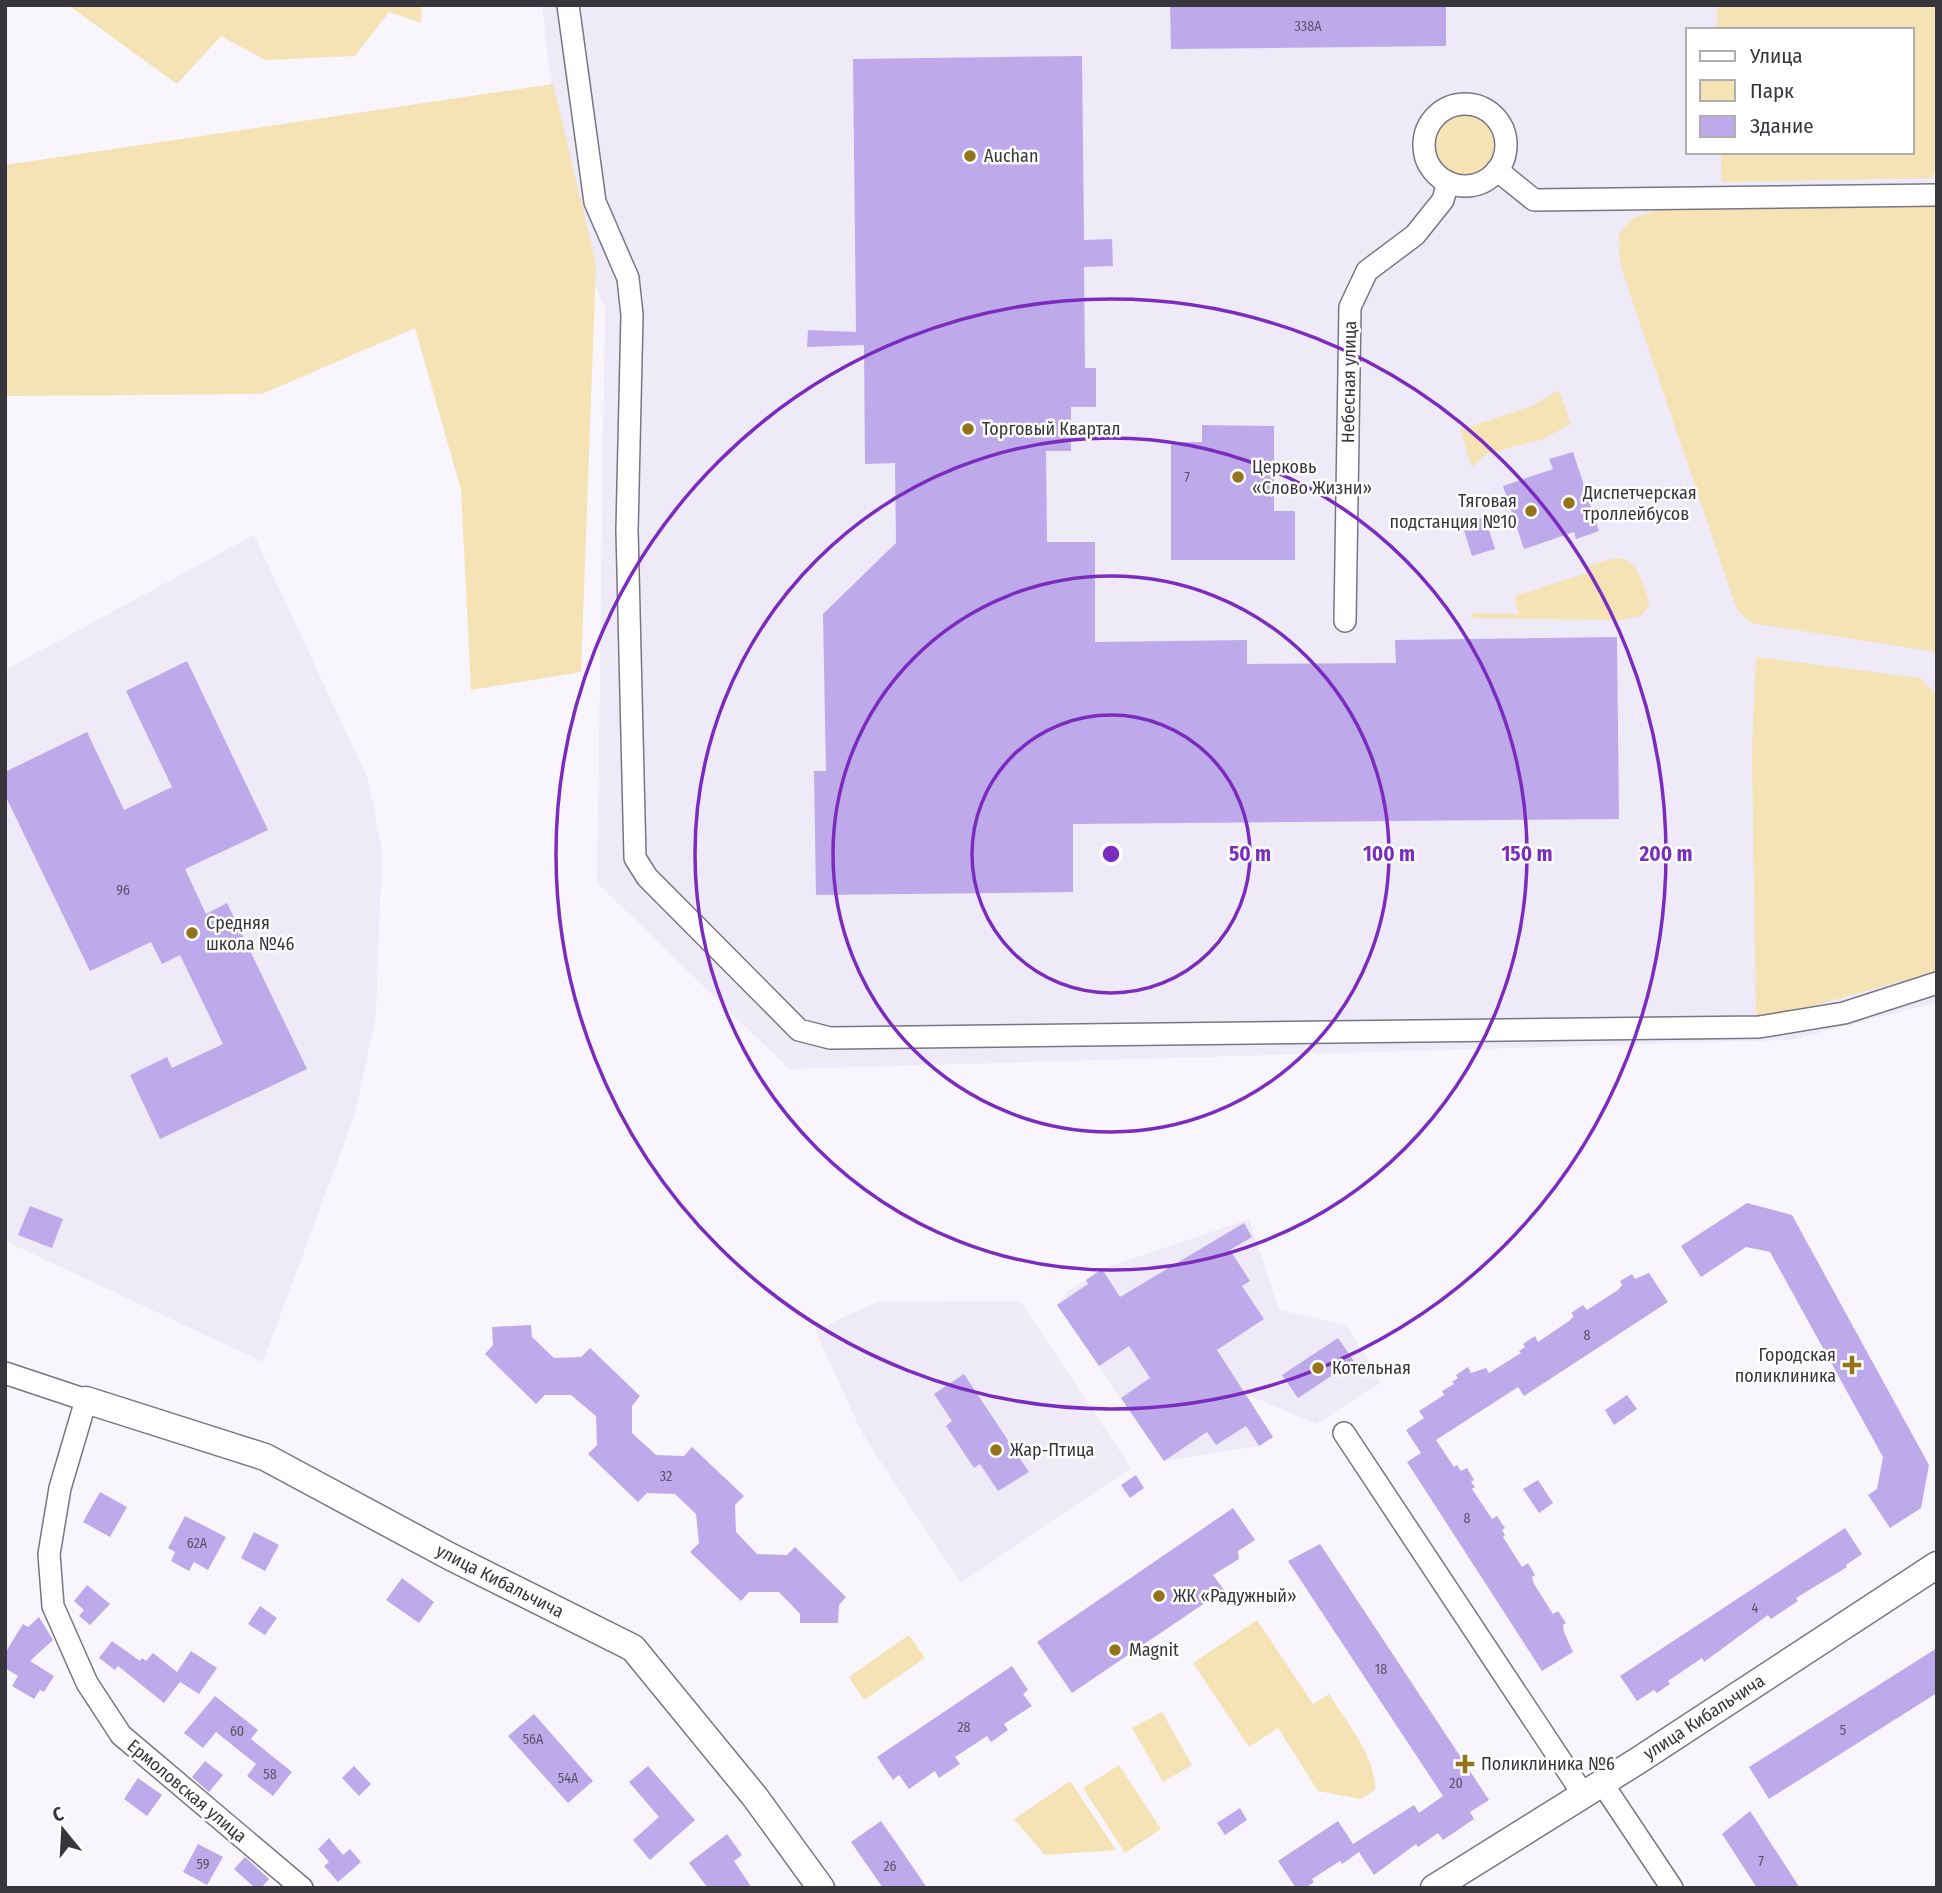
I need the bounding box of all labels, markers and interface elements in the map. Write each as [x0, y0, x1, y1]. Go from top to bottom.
house number: 338А [1295, 18, 1322, 35]
legend [1686, 28, 1914, 154]
text: Улица [1749, 43, 1803, 69]
text: Парк [1750, 78, 1794, 104]
text: Здание [1750, 113, 1814, 139]
place label: Auchan [984, 145, 1038, 167]
marker: Auchan [962, 148, 978, 164]
street label: Небесная улица [1337, 320, 1361, 443]
place label: Торговый Квартал [982, 418, 1121, 440]
marker: Торговый Квартал [960, 421, 976, 437]
place label: Церковь «Слово Жизни» [1252, 456, 1372, 499]
house number: 7 [1184, 469, 1190, 486]
marker: Церковь «Слово Жизни» [1230, 469, 1246, 485]
place label: Диспетчерская троллейбусов [1582, 482, 1697, 525]
place label: Тяговая подстанция №10 [1389, 490, 1517, 533]
marker: Диспетчерская троллейбусов [1561, 495, 1577, 511]
marker: Тяговая подстанция №10 [1523, 503, 1539, 519]
text: 50 m [1229, 841, 1271, 867]
text: 100 m [1363, 841, 1415, 867]
text: 150 m [1501, 841, 1553, 867]
text: 200 m [1638, 841, 1693, 867]
centre of rings [1099, 842, 1123, 866]
house number: 96 [116, 882, 130, 899]
place label: Средняя школа №46 [206, 912, 295, 955]
marker: Средняя школа №46 [184, 925, 200, 941]
house number: 8 [1584, 1327, 1591, 1344]
place label: Городская поликлиника [1735, 1344, 1836, 1387]
marker: Городская поликлиника [1842, 1355, 1862, 1375]
place label: Котельная [1332, 1357, 1411, 1379]
marker: Котельная [1310, 1360, 1326, 1376]
place label: Жар-Птица [1010, 1439, 1095, 1461]
marker: Жар-Птица [988, 1442, 1004, 1458]
house number: 32 [660, 1468, 672, 1485]
house number: 8 [1464, 1510, 1471, 1527]
house number: 62А [187, 1535, 208, 1552]
street label: улица Кибальчича [433, 1539, 568, 1623]
place label: ЖК «Радужный» [1173, 1585, 1297, 1607]
marker: ЖК «Радужный» [1151, 1588, 1167, 1604]
house number: 4 [1752, 1600, 1759, 1617]
place label: Magnit [1129, 1639, 1179, 1661]
marker: Magnit [1107, 1642, 1123, 1658]
house number: 18 [1375, 1661, 1387, 1678]
street label: улица Кибальчича [1639, 1669, 1769, 1764]
house number: 28 [957, 1719, 971, 1736]
house number: 5 [1840, 1722, 1846, 1739]
house number: 60 [230, 1723, 244, 1740]
house number: 56А [523, 1731, 544, 1748]
street label: Ермоловская улица [123, 1735, 251, 1847]
place label: Поликлиника №6 [1481, 1753, 1615, 1775]
marker: Поликлиника №6 [1455, 1754, 1475, 1774]
house number: 58 [263, 1766, 277, 1783]
house number: 54А [558, 1770, 579, 1787]
house number: 20 [1449, 1775, 1463, 1792]
north arrow [28, 1795, 98, 1865]
text: С [50, 1802, 66, 1827]
house number: 7 [1758, 1853, 1764, 1870]
house number: 59 [196, 1856, 210, 1873]
house number: 26 [883, 1858, 897, 1875]

